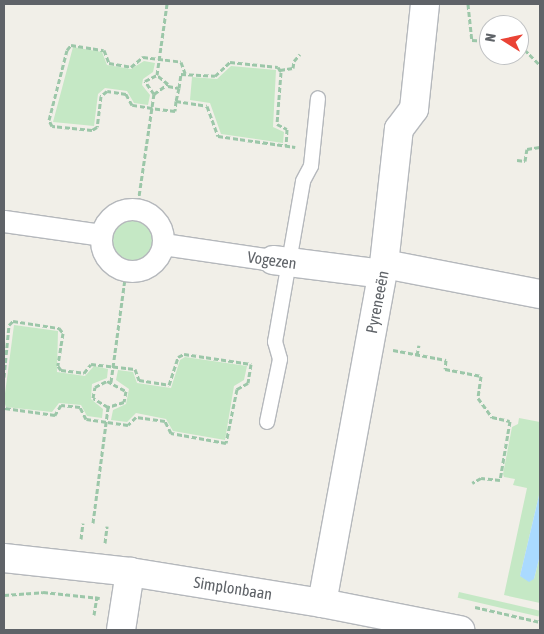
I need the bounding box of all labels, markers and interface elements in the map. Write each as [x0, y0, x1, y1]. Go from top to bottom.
north arrow [479, 15, 529, 65]
text: N [482, 32, 499, 43]
street label: Vogezen [246, 247, 298, 273]
street label: Pyreneeën [362, 269, 392, 335]
street label: Simplonbaan [192, 572, 274, 604]

